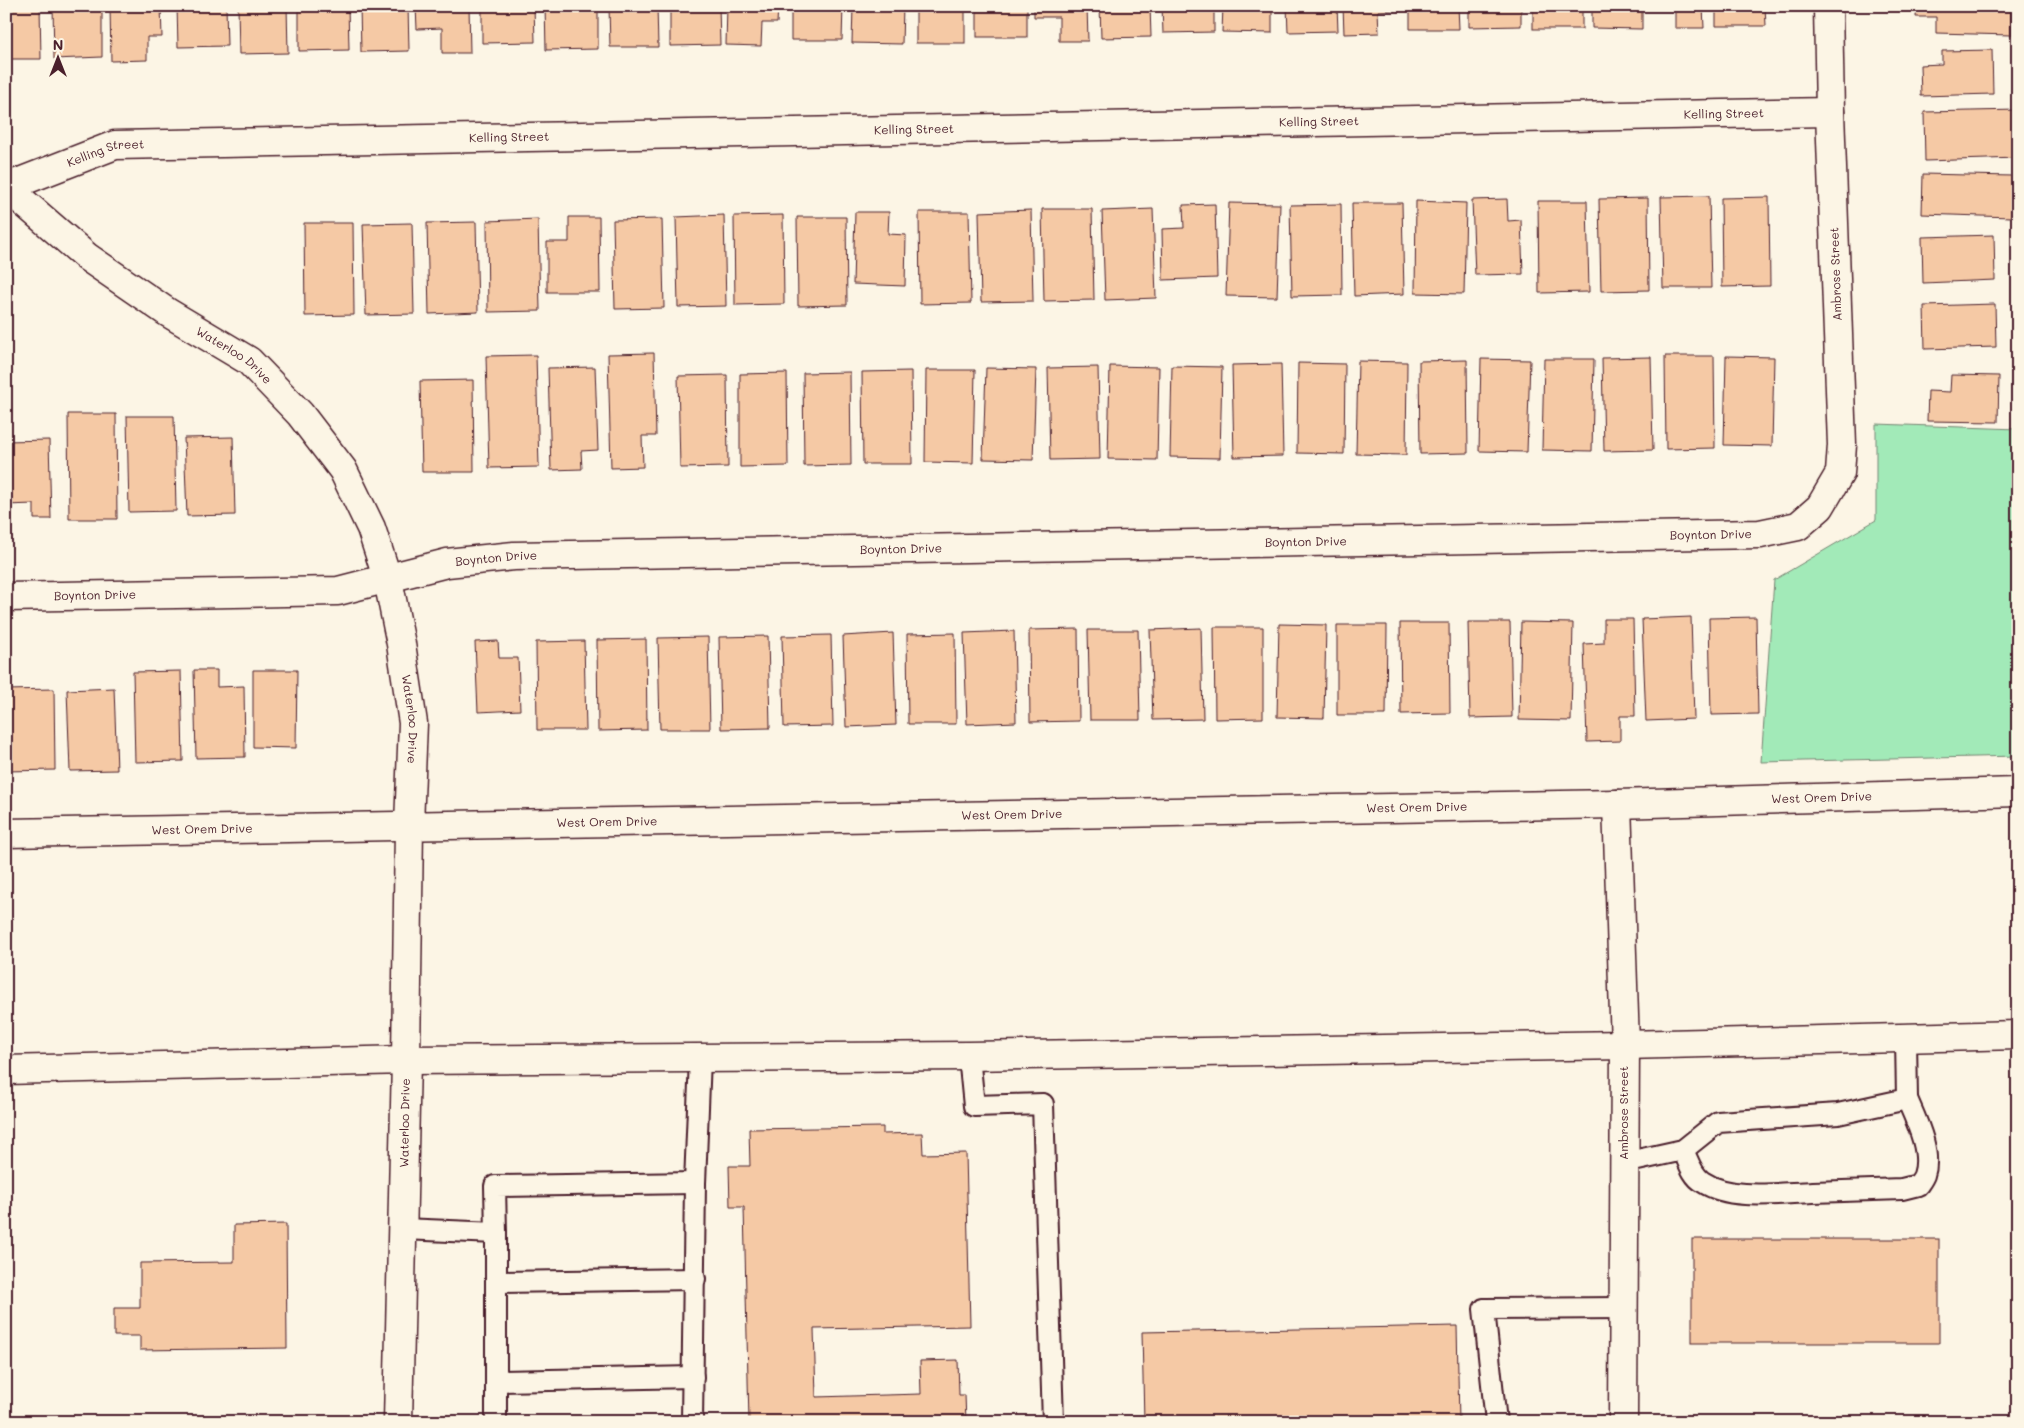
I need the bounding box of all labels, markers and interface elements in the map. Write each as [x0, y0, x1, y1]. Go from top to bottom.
north arrow [32, 32, 82, 82]
text: N [53, 35, 63, 54]
street label: Kelling Street [1684, 104, 1764, 122]
street label: Kelling Street [1279, 112, 1359, 130]
street label: Kelling Street [874, 120, 954, 137]
street label: Kelling Street [469, 128, 549, 145]
street label: Kelling Street [64, 135, 144, 170]
street label: Ambrose Street [1825, 227, 1845, 321]
street label: Waterloo Drive [193, 322, 276, 387]
street label: Boynton Drive [1670, 525, 1752, 543]
street label: Boynton Drive [1265, 532, 1347, 550]
street label: Boynton Drive [860, 539, 942, 557]
street label: Boynton Drive [454, 547, 537, 569]
street label: Boynton Drive [54, 586, 136, 603]
street label: Waterloo Drive [399, 673, 422, 764]
street label: West Orem Drive [1771, 787, 1872, 806]
street label: West Orem Drive [1366, 798, 1467, 816]
street label: West Orem Drive [961, 805, 1063, 823]
street label: West Orem Drive [556, 812, 658, 830]
street label: West Orem Drive [151, 820, 253, 837]
street label: Ambrose Street [1615, 1066, 1631, 1160]
street label: Waterloo Drive [395, 1078, 413, 1168]

